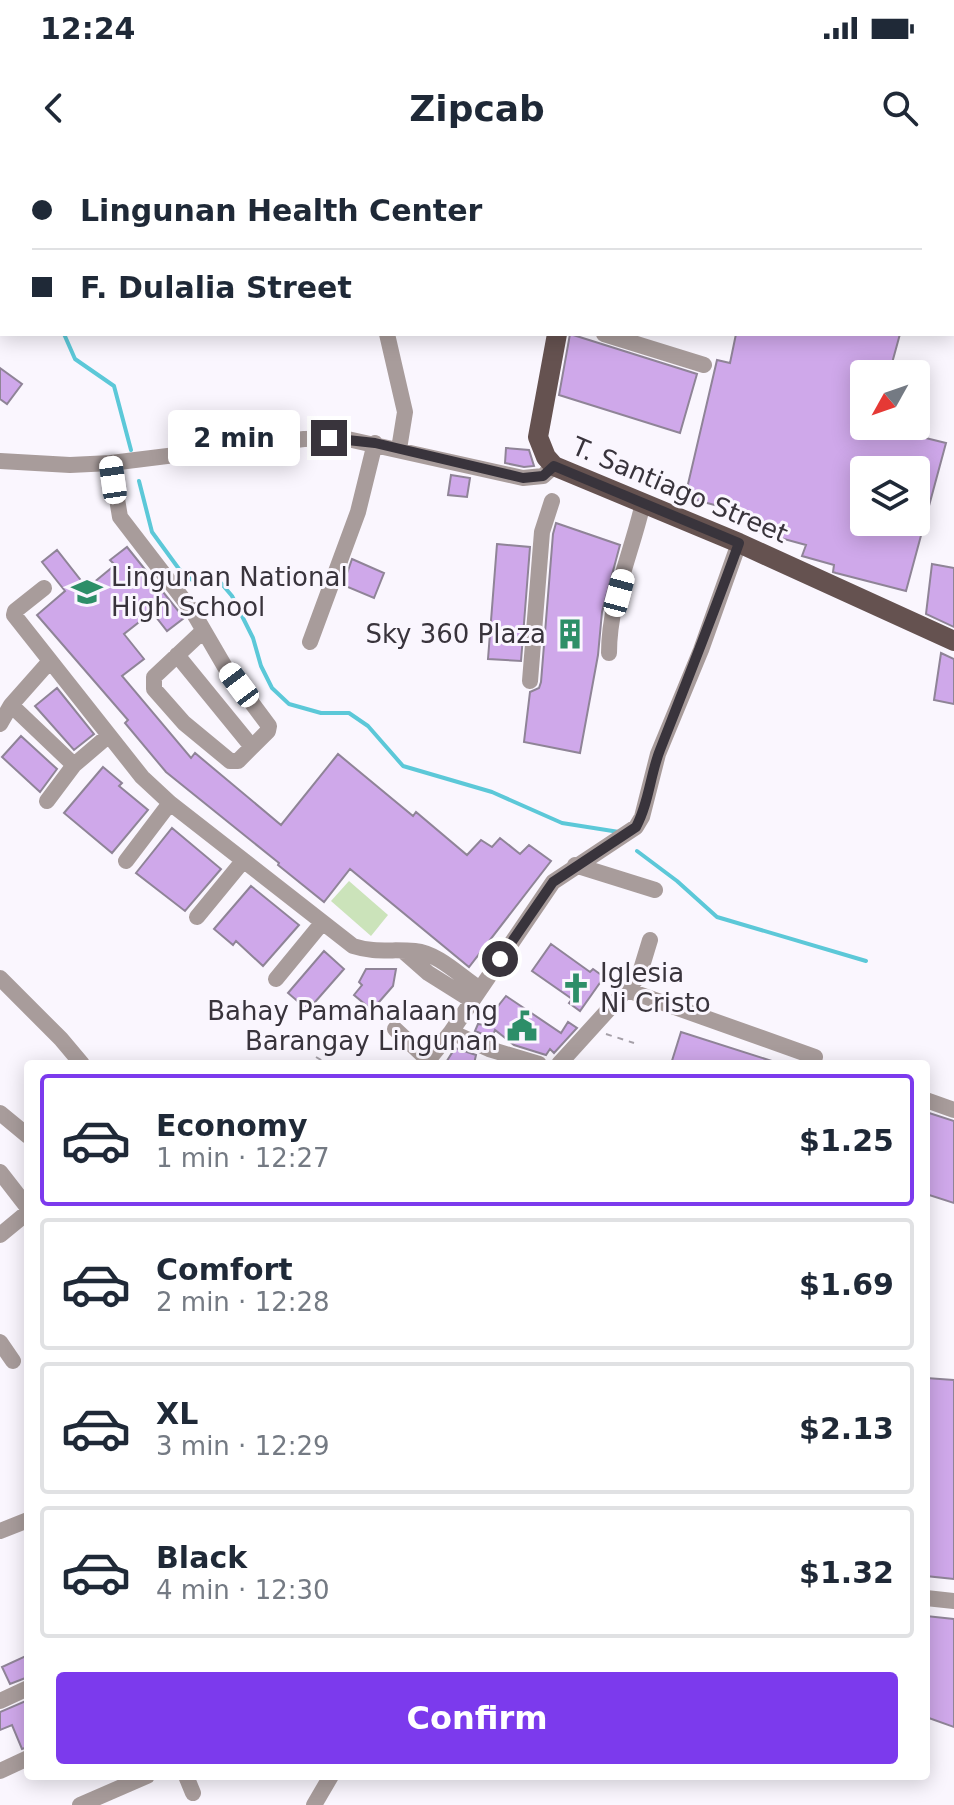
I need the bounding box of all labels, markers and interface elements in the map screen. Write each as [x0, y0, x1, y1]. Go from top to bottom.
text: 12:24 [40, 11, 136, 46]
icon: back [32, 86, 76, 130]
icon: search [878, 86, 922, 130]
text: Zipcab [409, 88, 545, 129]
text: Lingunan Health Center [80, 193, 482, 228]
text: F. Dulalia Street [80, 270, 352, 305]
north arrow [850, 360, 930, 440]
map controls [850, 360, 930, 536]
callout: 2 min [169, 410, 301, 466]
route end [311, 420, 347, 456]
text: 2 min [193, 423, 275, 453]
street label: T. Santiago Street [567, 431, 792, 549]
car [98, 455, 128, 505]
button: layers [850, 456, 930, 536]
place label: Lingunan National High School [111, 562, 348, 622]
car [601, 567, 637, 619]
school or university icon: Lingunan National High School [70, 575, 104, 609]
building icon: Sky 360 Plaza [553, 617, 587, 651]
place label: Sky 360 Plaza [365, 619, 546, 649]
car [215, 659, 263, 711]
route start [482, 941, 518, 977]
place label: Iglesia Ni Cristo [600, 958, 711, 1018]
church icon: Iglesia Ni Cristo [559, 971, 593, 1005]
place label: Bahay Pamahalaan ng Barangay Lingunan [207, 996, 498, 1056]
public building icon: Bahay Pamahalaan ng Barangay Lingunan [505, 1009, 539, 1043]
icon: car [60, 1104, 132, 1176]
text: Economy [156, 1108, 308, 1143]
text: $1.25 [799, 1123, 894, 1158]
text: 1 min · 12:27 [156, 1143, 330, 1173]
icon: car [60, 1248, 132, 1320]
text: Comfort [156, 1252, 293, 1287]
text: $1.69 [799, 1267, 894, 1302]
text: 2 min · 12:28 [156, 1287, 330, 1317]
icon: car [60, 1392, 132, 1464]
text: XL [156, 1396, 198, 1431]
text: $2.13 [799, 1411, 894, 1446]
text: 3 min · 12:29 [156, 1431, 330, 1461]
icon: car [60, 1536, 132, 1608]
text: Black [156, 1540, 247, 1575]
text: $1.32 [799, 1555, 894, 1590]
text: 4 min · 12:30 [156, 1575, 330, 1605]
button: Confirm [56, 1672, 898, 1764]

